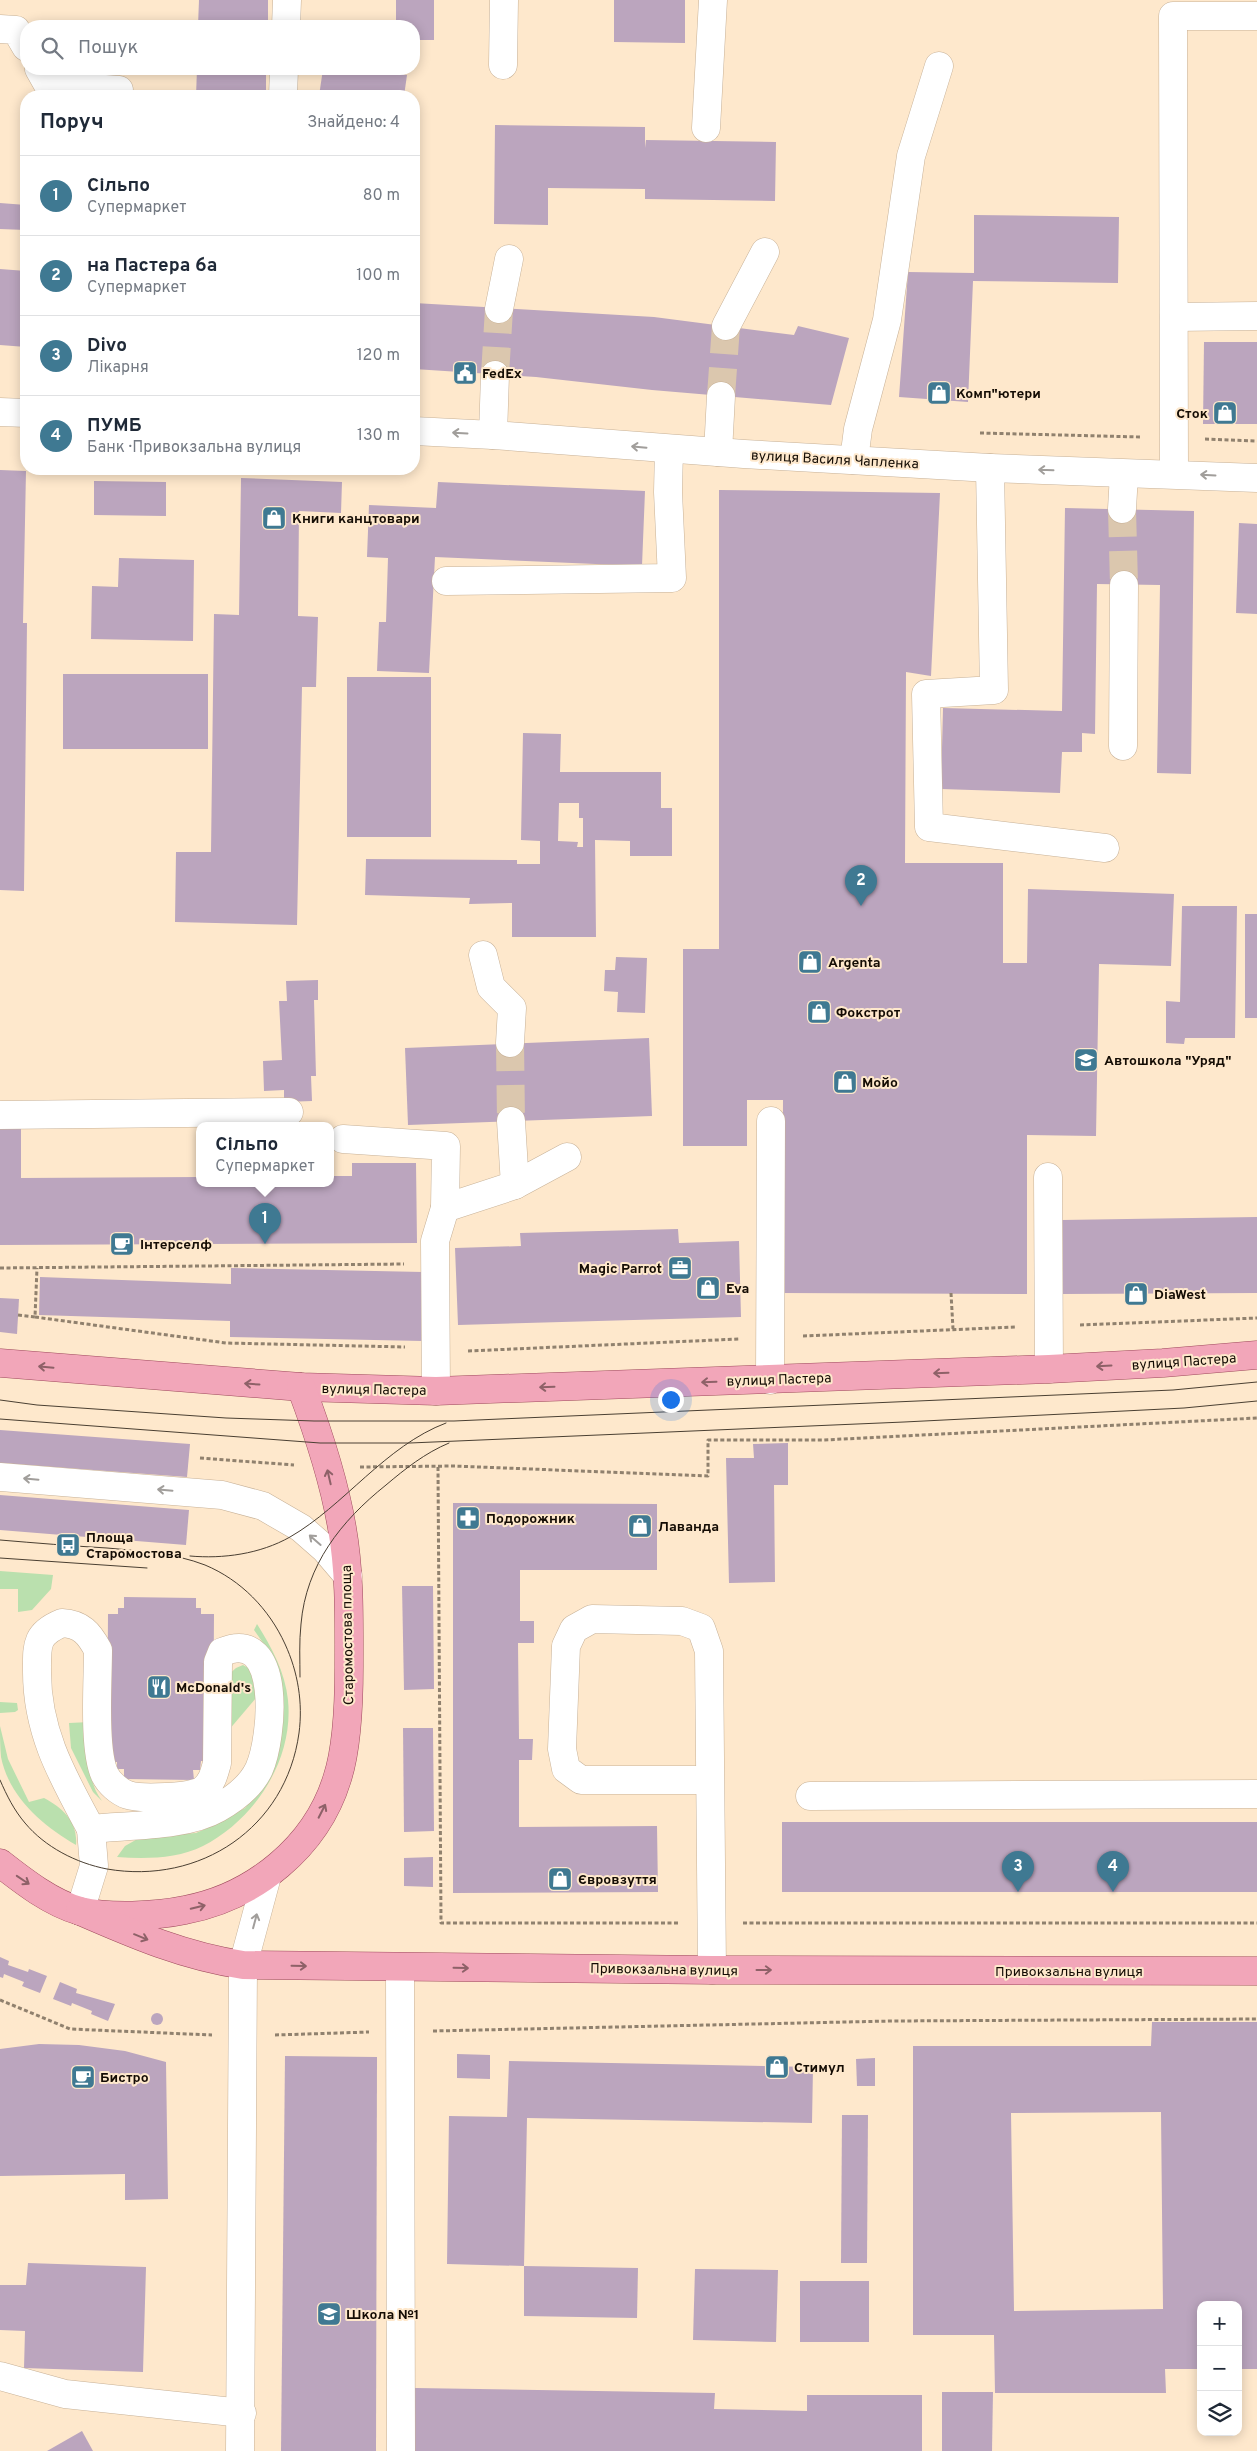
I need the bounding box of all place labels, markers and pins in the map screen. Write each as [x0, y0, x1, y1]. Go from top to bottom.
public building icon: FedEx [452, 360, 478, 386]
place label: FedEx [482, 366, 522, 383]
shop icon: Комп"ютери [926, 380, 952, 406]
place label: Комп"ютери [956, 386, 1041, 403]
shop icon: Сток [1212, 400, 1238, 426]
place label: Сток [1176, 406, 1208, 423]
shop icon: Книги канцтовари [261, 505, 287, 531]
place label: Книги канцтовари [292, 511, 420, 528]
pin: 2 [845, 865, 877, 906]
shop icon: Argenta [797, 949, 823, 975]
place label: Argenta [828, 955, 881, 972]
shop icon: Фокстрот [806, 999, 832, 1025]
place label: Фокстрот [836, 1005, 901, 1022]
school or university icon: Автошкола "Уряд" [1073, 1047, 1099, 1073]
place label: Автошкола "Уряд" [1104, 1053, 1231, 1070]
shop icon: Мойо [832, 1069, 858, 1095]
place label: Мойо [862, 1075, 898, 1092]
pin: 1 [249, 1203, 281, 1244]
cafe icon: Інтерселф [109, 1231, 135, 1257]
place label: Інтерселф [140, 1237, 212, 1254]
office icon: Magic Parrot [667, 1255, 693, 1281]
place label: Magic Parrot [579, 1261, 662, 1278]
shop icon: Eva [695, 1275, 721, 1301]
place label: Eva [726, 1281, 749, 1298]
shop icon: DiaWest [1123, 1281, 1149, 1307]
place label: DiaWest [1154, 1287, 1206, 1304]
pharmacy icon: Подорожник [455, 1505, 481, 1531]
place label: Подорожник [486, 1511, 575, 1528]
shop icon: Лаванда [627, 1513, 653, 1539]
place label: Лаванда [658, 1519, 719, 1536]
place label: Площа Старомостова [86, 1530, 182, 1563]
bus stop icon: Площа Старомостова [55, 1532, 81, 1558]
restaurant icon: McDonald's [146, 1674, 172, 1700]
place label: McDonald's [176, 1680, 251, 1697]
pin: 3 [1002, 1851, 1034, 1892]
pin: 4 [1097, 1851, 1129, 1892]
shop icon: Євровзуття [547, 1866, 573, 1892]
place label: Євровзуття [578, 1872, 657, 1889]
shop icon: Стимул [764, 2054, 790, 2080]
place label: Стимул [794, 2060, 845, 2077]
cafe icon: Бистро [70, 2064, 96, 2090]
place label: Бистро [100, 2070, 149, 2087]
school or university icon: Школа №1 [316, 2301, 342, 2327]
place label: Школа №1 [346, 2307, 419, 2324]

